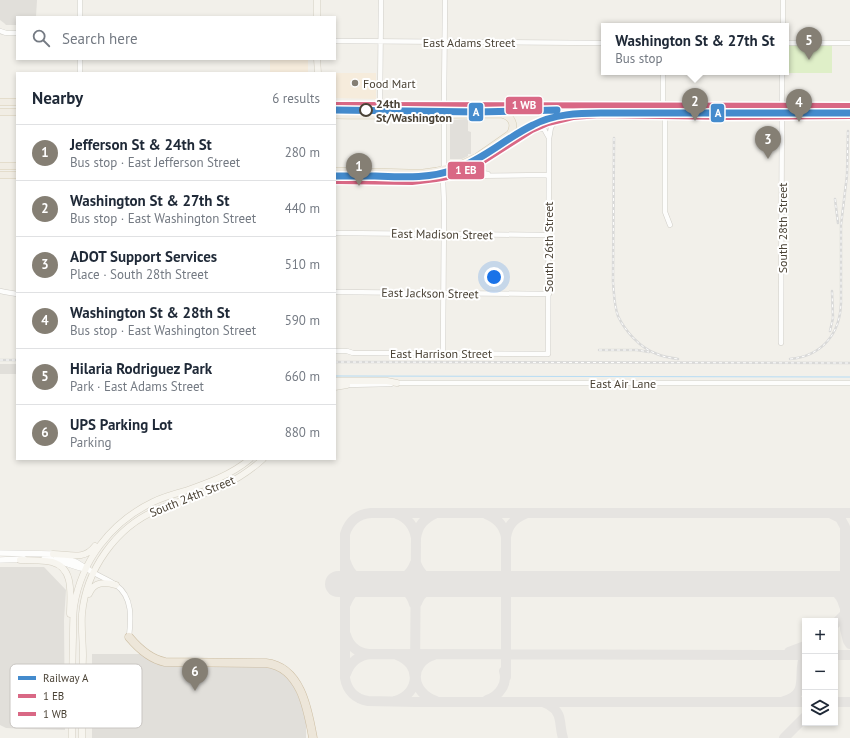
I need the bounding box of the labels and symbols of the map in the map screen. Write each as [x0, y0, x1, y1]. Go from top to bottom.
pin: 5 [796, 27, 822, 60]
street label: East Adams Street [423, 35, 515, 50]
place label: Food Mart [363, 76, 416, 91]
marker: Food Mart [350, 78, 360, 88]
pin: 2 [682, 88, 708, 121]
pin: 4 [786, 89, 812, 122]
place label: 24th St/Washington [376, 96, 452, 125]
line badge: 1 WB [505, 96, 543, 115]
text: 1 WB [512, 98, 537, 112]
line badge: A [468, 102, 484, 122]
marker: 24th St/Washington [359, 103, 373, 117]
line badge: A [710, 103, 725, 123]
text: A [473, 105, 480, 119]
text: A [715, 106, 722, 120]
pin: 3 [755, 126, 781, 159]
pin: 1 [346, 153, 372, 186]
line badge: 1 EB [447, 161, 485, 180]
text: 1 EB [455, 163, 477, 177]
street label: South 28th Street [775, 183, 790, 273]
street label: South 26th Street [541, 202, 556, 292]
street label: East Madison Street [391, 226, 493, 242]
your location [484, 267, 504, 287]
street label: East Jackson Street [381, 285, 479, 301]
street label: East Harrison Street [390, 346, 492, 361]
street label: East Air Lane [590, 376, 656, 391]
street label: South 24th Street [147, 472, 237, 520]
pin: 6 [182, 658, 208, 691]
legend [10, 664, 142, 728]
text: Railway A [43, 671, 89, 685]
text: 1 EB [43, 689, 64, 703]
text: 1 WB [43, 707, 67, 721]

